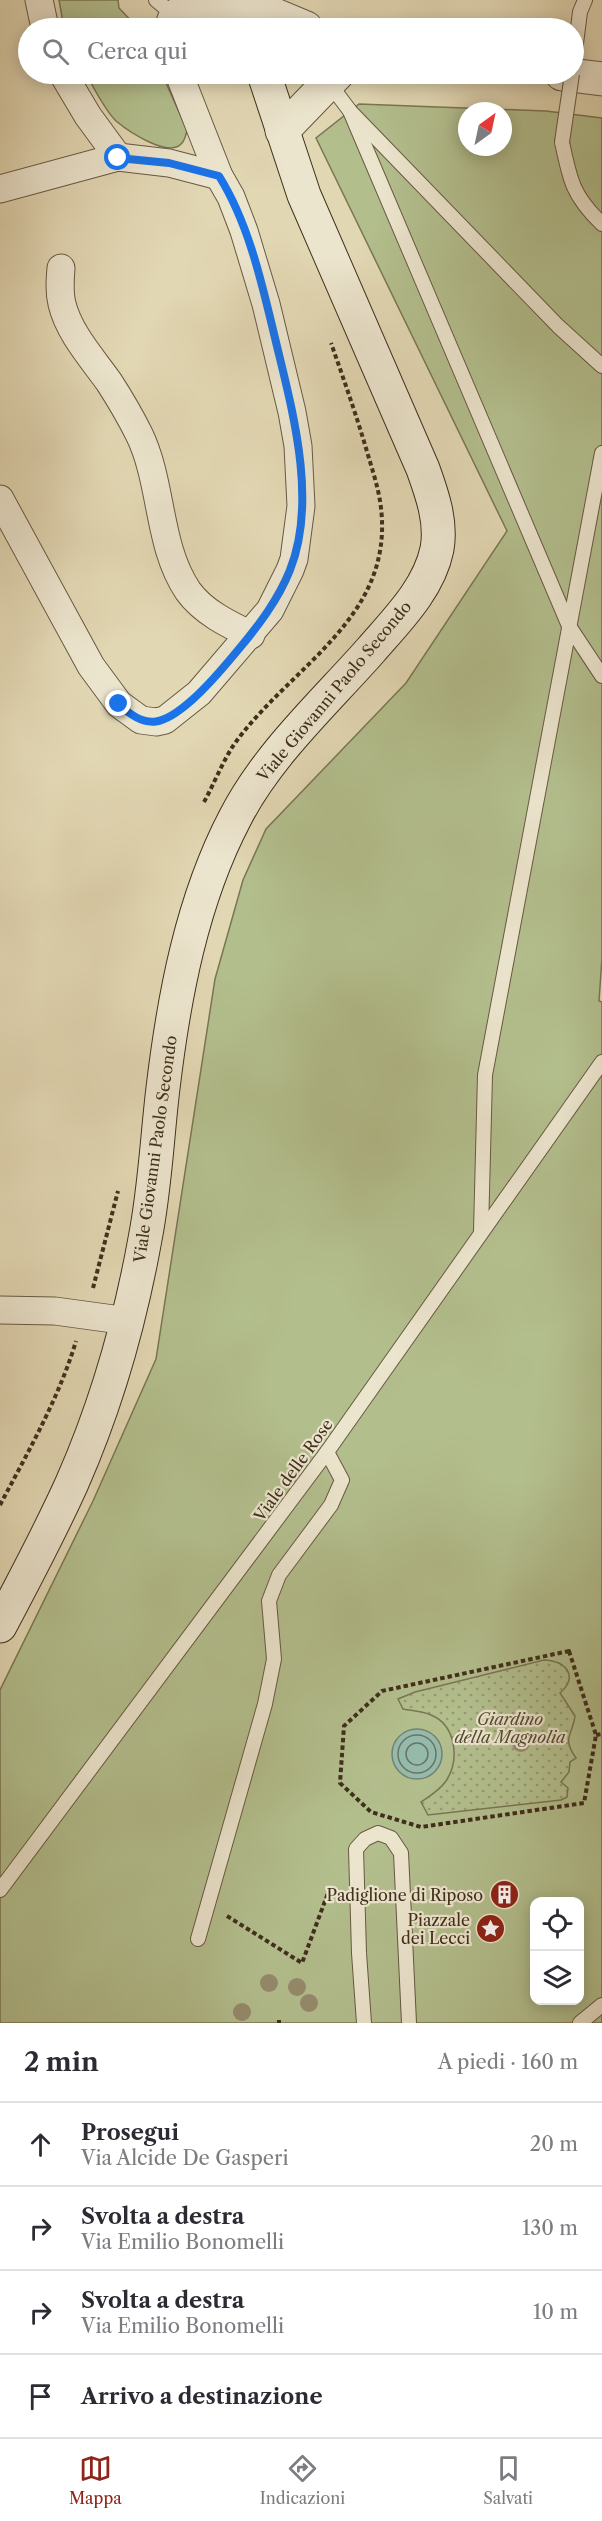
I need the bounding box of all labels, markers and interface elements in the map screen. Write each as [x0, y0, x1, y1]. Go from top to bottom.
search box [18, 18, 584, 84]
icon: search [39, 35, 72, 68]
text: Cerca qui [87, 38, 188, 65]
north arrow [458, 102, 512, 156]
route start [104, 144, 130, 170]
street label: Viale Giovanni Paolo Secondo [252, 597, 416, 786]
route end [105, 690, 131, 716]
street label: Viale Giovanni Paolo Secondo [129, 1034, 181, 1265]
street label: Viale delle Rose [249, 1415, 337, 1526]
park label: Giardino della Magnolia [454, 1709, 566, 1747]
building icon: Padiglione di Riposo [488, 1879, 520, 1911]
place label: Padiglione di Riposo [327, 1885, 483, 1905]
map controls [530, 1897, 584, 2005]
button: locate [530, 1897, 584, 1951]
place label: Piazzale dei Lecci [401, 1910, 470, 1948]
place icon: Piazzale dei Lecci [475, 1913, 507, 1945]
button: layers [530, 1951, 584, 2005]
text: 2 min [24, 2046, 99, 2078]
text: A piedi · 160 m [438, 2050, 578, 2074]
text: Prosegui [81, 2119, 179, 2146]
icon: ahead [24, 2128, 57, 2161]
text: 20 m [530, 2132, 578, 2156]
text: Via Alcide De Gasperi [81, 2146, 289, 2170]
text: Svolta a destra [81, 2203, 244, 2230]
icon: right [24, 2212, 57, 2245]
text: 130 m [522, 2216, 578, 2240]
text: Via Emilio Bonomelli [81, 2230, 284, 2254]
text: Svolta a destra [81, 2287, 244, 2314]
icon: right [24, 2296, 57, 2329]
text: 10 m [533, 2300, 578, 2324]
text: Via Emilio Bonomelli [81, 2314, 284, 2338]
icon: arrive [24, 2380, 57, 2413]
text: Arrivo a destinazione [81, 2383, 323, 2410]
tab: Mappa [69, 2452, 122, 2508]
tab: Indicazioni [260, 2452, 345, 2508]
tab: Salvati [483, 2452, 533, 2508]

